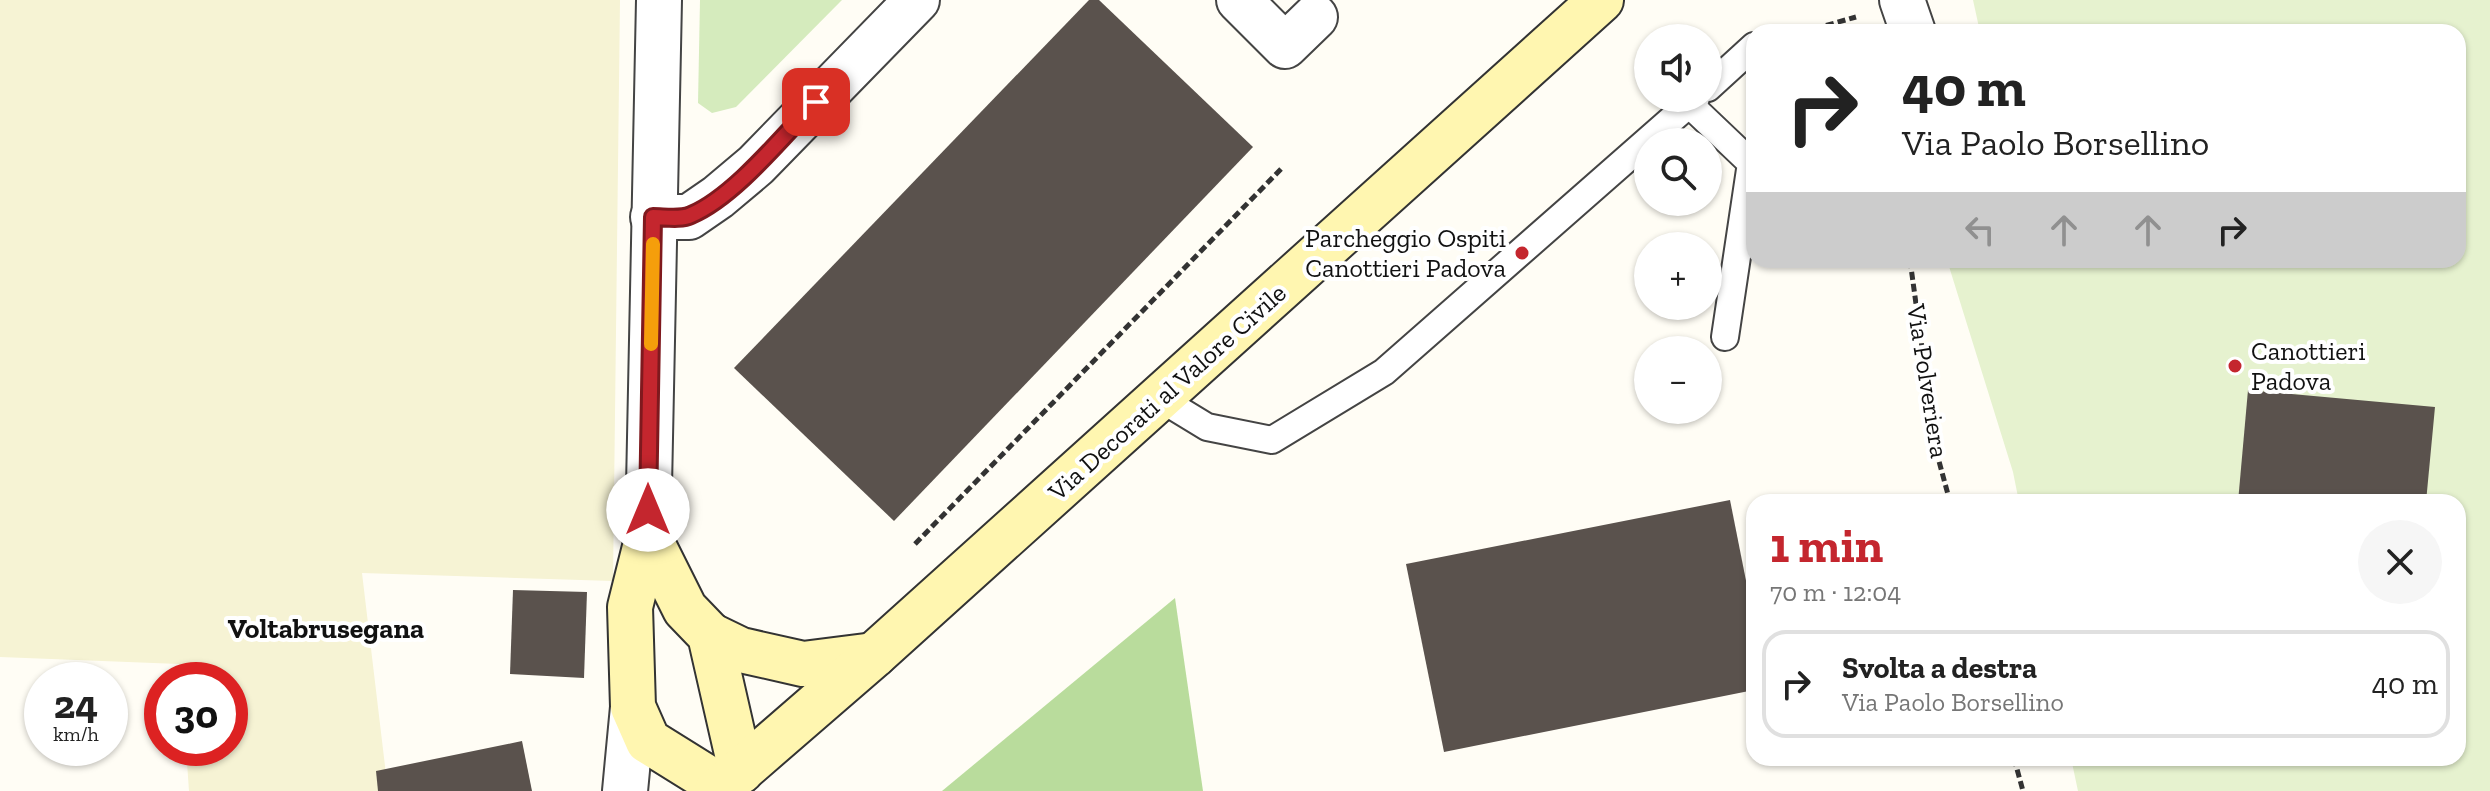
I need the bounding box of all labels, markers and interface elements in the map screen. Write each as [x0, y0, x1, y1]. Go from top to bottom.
map controls [1634, 24, 1722, 424]
button: sound [1634, 24, 1722, 112]
text: 40 m [1902, 53, 2026, 120]
icon: right [1770, 56, 1874, 160]
pin [782, 68, 850, 136]
icon: arrive [794, 80, 838, 124]
text: Via Paolo Borsellino [1902, 121, 2209, 164]
button: search [1634, 128, 1722, 216]
icon: left [1958, 208, 2002, 252]
icon: ahead [2042, 208, 2086, 252]
icon: ahead [2126, 208, 2170, 252]
icon: right [2210, 208, 2254, 252]
place label: Parcheggio Ospiti Canottieri Padova [1305, 222, 1506, 284]
button: + [1634, 232, 1722, 320]
marker: Parcheggio Ospiti Canottieri Padova [1513, 244, 1531, 262]
street label: Via Decorati al Valore Civile [1041, 277, 1293, 508]
street label: Via Polveriera [1900, 301, 1956, 461]
place label: Canottieri Padova [2251, 335, 2366, 397]
button: − [1634, 336, 1722, 424]
marker: Canottieri Padova [2226, 357, 2244, 375]
position arrow [606, 468, 690, 552]
text: 1 min [1770, 517, 1883, 574]
button: close [2358, 520, 2442, 604]
text: 70 m · 12:04 [1770, 576, 1901, 608]
district label: Voltabrusegana [228, 612, 424, 645]
text: Svolta a destra [1842, 650, 2037, 686]
speed limit sign: 30 [144, 662, 248, 766]
icon: right [1774, 662, 1818, 706]
text: 40 m [2372, 666, 2438, 702]
text: 24 [54, 680, 98, 728]
text: Via Paolo Borsellino [1842, 686, 2064, 718]
text: km/h [53, 722, 99, 746]

